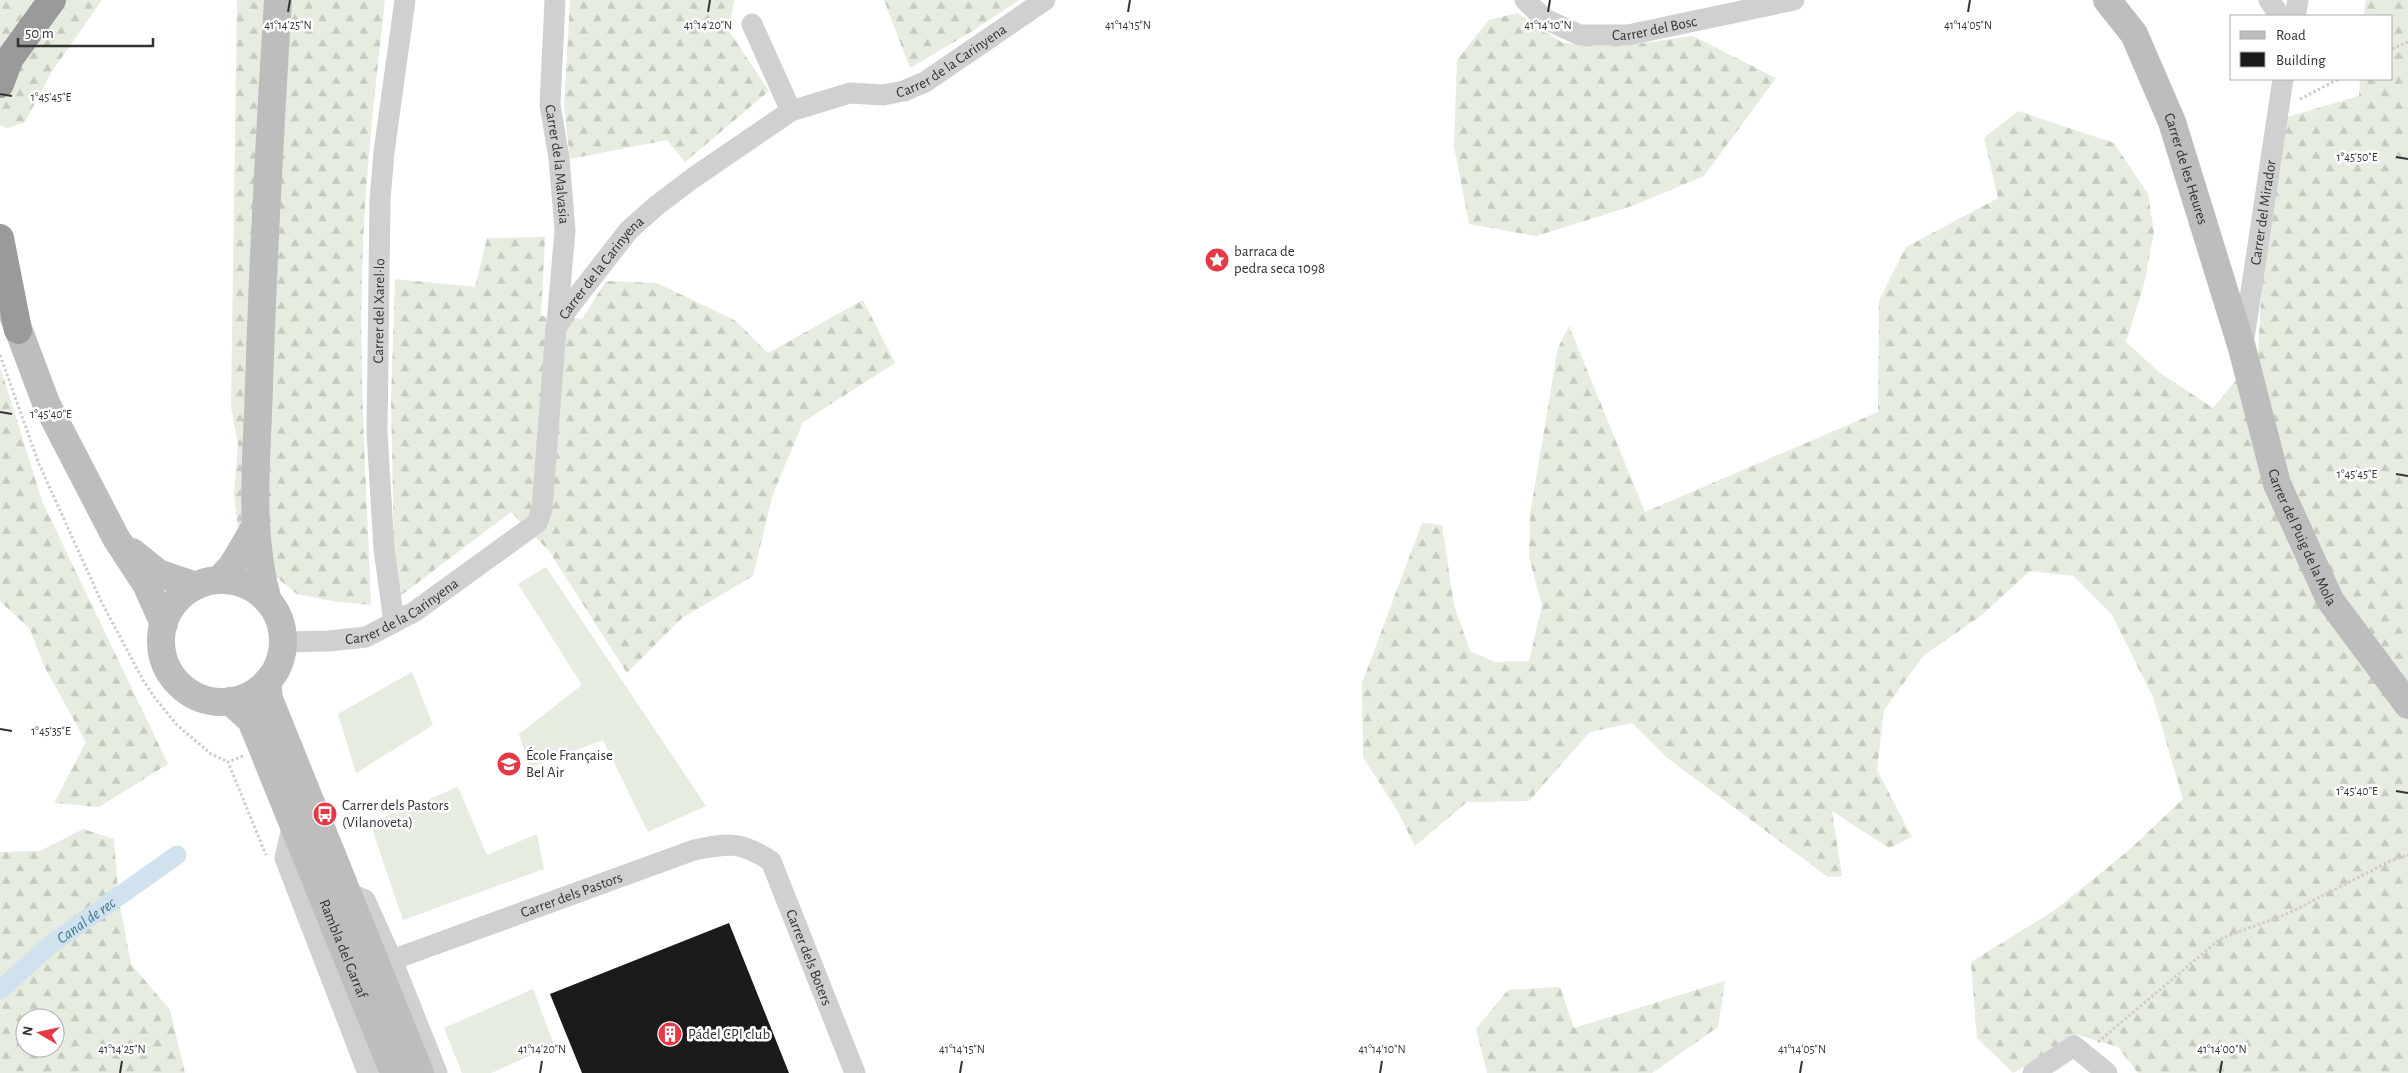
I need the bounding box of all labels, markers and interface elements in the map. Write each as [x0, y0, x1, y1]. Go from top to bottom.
street label: Carrer del Bosc [1612, 14, 1698, 43]
scale bar [18, 15, 152, 47]
legend [2230, 15, 2393, 80]
text: 41°14'25"N [264, 19, 312, 31]
text: 41°14'20"N [684, 19, 732, 31]
text: 41°14'15"N [1105, 19, 1151, 31]
text: 41°14'10"N [1524, 19, 1572, 31]
text: 41°14'05"N [1944, 19, 1992, 31]
street label: Carrer de la Carinyena [895, 22, 1009, 100]
text: 50 m [25, 26, 54, 41]
text: Road [2276, 28, 2306, 43]
text: Building [2276, 53, 2326, 68]
text: 1°45'45"E [31, 91, 71, 103]
street label: Carrer de la Malvasia [542, 104, 571, 225]
street label: Carrer de les Heures [2161, 111, 2210, 226]
text: 1°45'50"E [2337, 151, 2378, 163]
street label: Carrer del Mirador [2248, 159, 2279, 266]
street label: Carrer de la Carinyena [556, 214, 647, 322]
place label: barraca de pedra seca 1098 [1234, 244, 1325, 276]
place icon: barraca de pedra seca 1098 [1204, 247, 1230, 273]
street label: Carrer del Xarel·lo [371, 258, 387, 364]
text: 1°45'40"E [30, 408, 72, 420]
street label: Carrer del Puig de la Mola [2265, 467, 2339, 609]
text: 1°45'45"E [2337, 468, 2377, 480]
street label: Carrer de la Carinyena [345, 576, 461, 647]
text: 1°45'35"E [31, 725, 71, 737]
place label: École Française Bel Air [526, 746, 613, 780]
school or university icon: École Française Bel Air [496, 751, 522, 777]
text: 1°45'40"E [2336, 785, 2378, 797]
place label: Carrer dels Pastors (Vilanoveta) [342, 798, 449, 830]
bus stop icon: Carrer dels Pastors (Vilanoveta) [312, 801, 338, 827]
street label: Carrer dels Pastors [519, 870, 625, 920]
water label: Canal de rec [54, 894, 119, 947]
street label: Rambla del Garraf [316, 897, 370, 1002]
street label: Carrer dels Boters [783, 907, 835, 1008]
north arrow [15, 1008, 65, 1058]
building icon: Pádel CPI club [657, 1021, 683, 1047]
text: N [20, 1025, 36, 1037]
place label: Pádel CPI club [688, 1027, 770, 1042]
text: 41°14'25"N [98, 1043, 146, 1055]
text: 41°14'20"N [518, 1043, 566, 1055]
text: 41°14'15"N [939, 1043, 985, 1055]
text: 41°14'10"N [1358, 1043, 1406, 1055]
text: 41°14'05"N [1778, 1043, 1826, 1055]
text: 41°14'00"N [2197, 1043, 2247, 1055]

